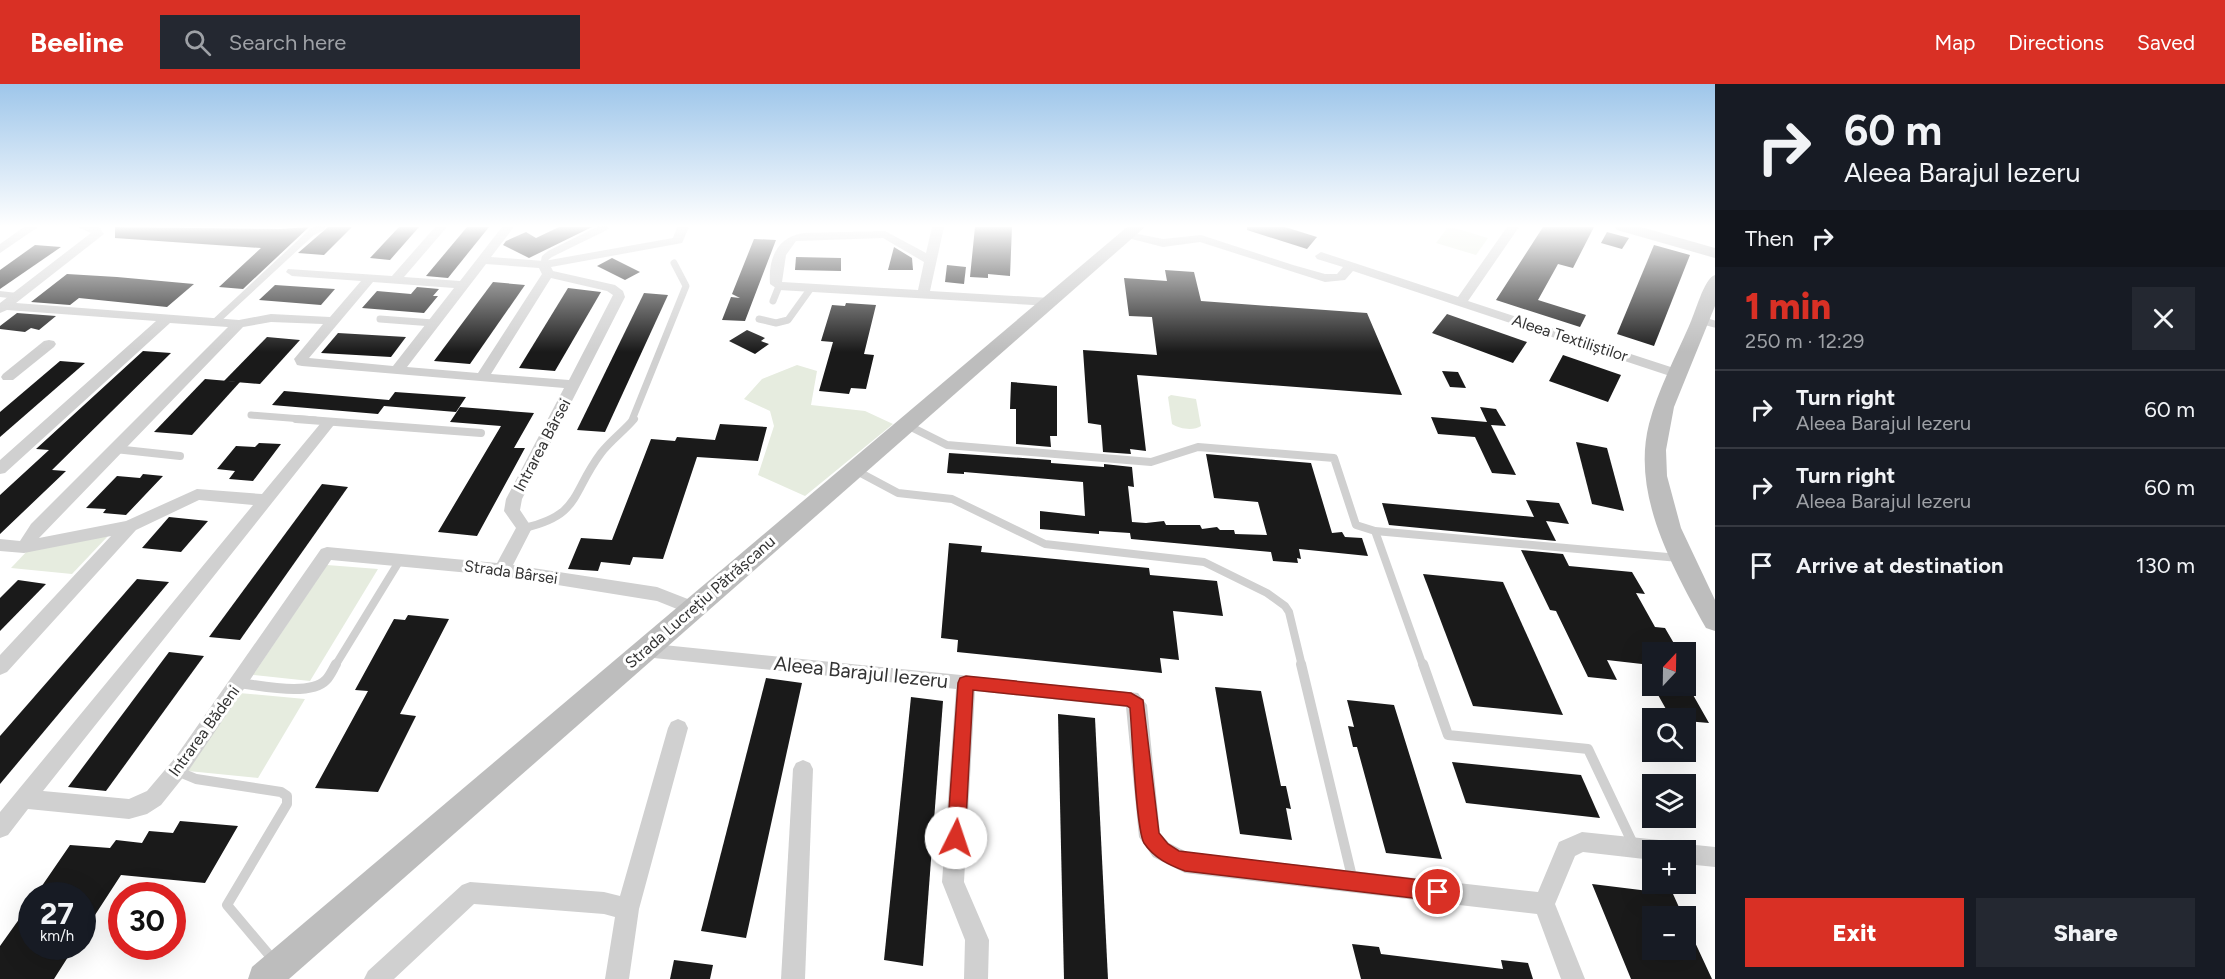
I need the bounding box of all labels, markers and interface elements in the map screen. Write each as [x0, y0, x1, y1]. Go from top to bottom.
search box [160, 15, 580, 69]
text: Beeline [30, 25, 124, 59]
icon: search [181, 26, 214, 59]
text: Search here [229, 29, 346, 56]
text: Map [1934, 30, 1975, 55]
text: Directions [2008, 30, 2104, 55]
text: Saved [2137, 30, 2195, 55]
text: 60 m [1844, 105, 1942, 156]
icon: right [1745, 108, 1823, 186]
text: Aleea Barajul Iezeru [1844, 156, 2081, 189]
icon: right [1806, 222, 1839, 255]
text: Then [1745, 225, 1794, 252]
text: 1 min [1745, 285, 1831, 328]
button: close [2132, 287, 2195, 350]
street label: Aleea Textiliștilor [1510, 310, 1631, 366]
text: 250 m · 12:29 [1745, 329, 1864, 353]
text: Turn right [1796, 384, 1895, 411]
icon: right [1745, 393, 1778, 426]
street label: Intrarea Bârsei [510, 395, 574, 495]
text: 60 m [2144, 396, 2195, 423]
text: Aleea Barajul Iezeru [1796, 411, 1971, 435]
text: Turn right [1796, 462, 1895, 489]
icon: right [1745, 471, 1778, 504]
text: 60 m [2144, 474, 2195, 501]
text: Aleea Barajul Iezeru [1796, 489, 1971, 513]
street label: Strada Lucrețiu Pătrășcanu [621, 532, 779, 672]
icon: arrive [1745, 549, 1778, 582]
text: Arrive at destination [1796, 552, 2004, 579]
text: 130 m [2136, 552, 2195, 579]
street label: Strada Bârsei [463, 556, 559, 588]
north arrow [1642, 642, 1696, 696]
map controls [1642, 642, 1696, 960]
street label: Aleea Barajul Iezeru [773, 651, 949, 693]
street label: Intrarea Bădeni [165, 682, 243, 780]
button: search [1642, 708, 1696, 762]
button: layers [1642, 774, 1696, 828]
position arrow [924, 806, 988, 870]
button: + [1642, 840, 1696, 894]
pin [1412, 866, 1463, 917]
icon: arrive [1421, 875, 1454, 908]
speed limit sign: 30 [108, 882, 186, 960]
text: 27 [40, 895, 74, 932]
button: Exit [1745, 898, 1964, 967]
button: Share [1976, 898, 2195, 967]
button: − [1642, 906, 1696, 960]
text: km/h [40, 927, 74, 945]

